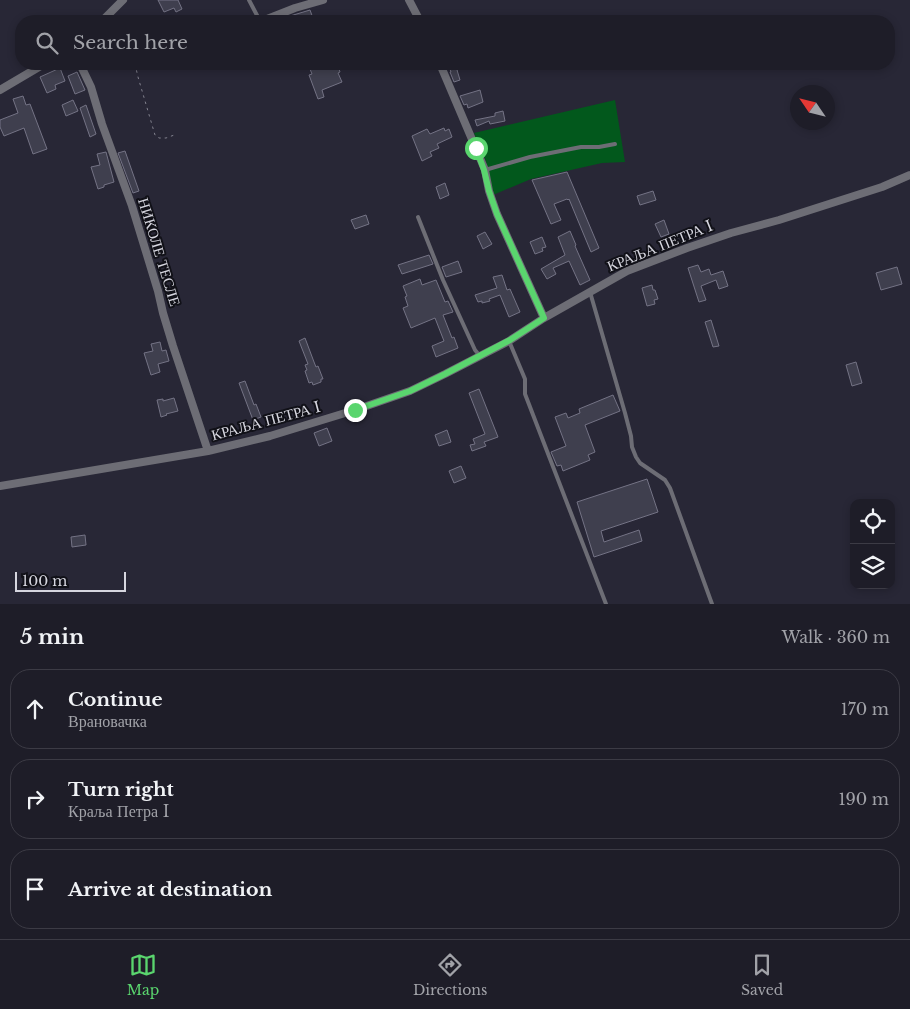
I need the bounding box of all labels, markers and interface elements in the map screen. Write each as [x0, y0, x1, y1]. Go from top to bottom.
search box [15, 15, 895, 70]
icon: search [33, 29, 61, 57]
text: Search here [73, 31, 188, 54]
north arrow [790, 85, 835, 130]
route start [465, 137, 488, 160]
street label: НИКОЛЕ ТЕСЛЕ [134, 195, 185, 308]
street label: КРАЉА ПЕТРА I [604, 216, 715, 275]
street label: КРАЉА ПЕТРА I [209, 397, 323, 444]
route end [344, 399, 367, 422]
map controls [850, 499, 895, 589]
button: locate [850, 499, 895, 544]
button: layers [850, 544, 895, 589]
scale bar [15, 569, 126, 592]
text: 100 m [22, 572, 67, 590]
text: 5 min [20, 624, 84, 650]
text: Walk · 360 m [782, 627, 890, 647]
text: Continue [68, 688, 163, 711]
icon: ahead [21, 695, 49, 723]
text: 170 m [841, 699, 889, 719]
text: Врановачка [68, 711, 147, 731]
text: Turn right [68, 778, 174, 801]
icon: right [21, 785, 49, 813]
text: 190 m [838, 789, 889, 809]
text: Краља Петра I [68, 801, 169, 821]
icon: arrive [21, 875, 49, 903]
text: Arrive at destination [68, 878, 272, 901]
tab: Map [127, 951, 159, 999]
tab: Directions [413, 951, 487, 999]
tab: Saved [741, 951, 783, 999]

